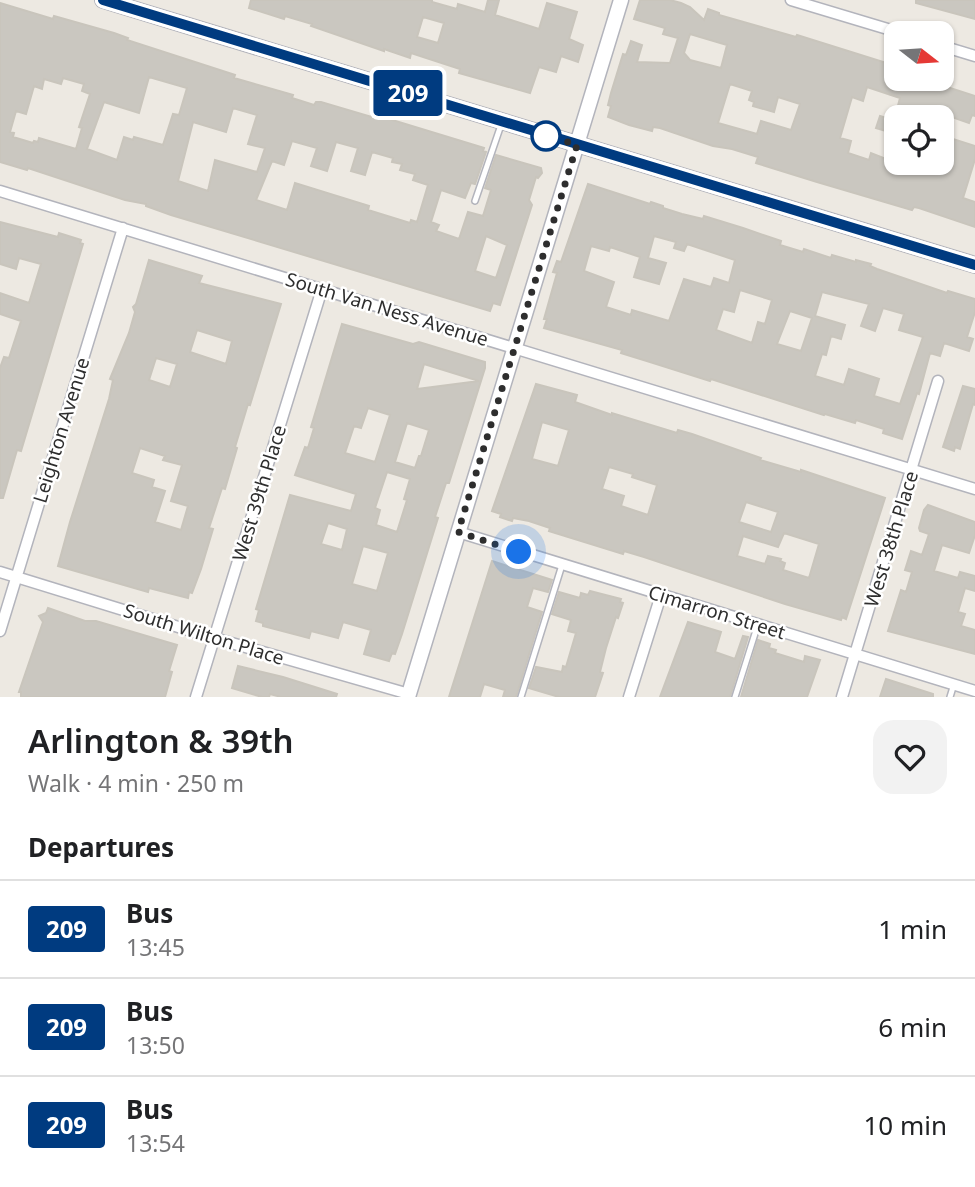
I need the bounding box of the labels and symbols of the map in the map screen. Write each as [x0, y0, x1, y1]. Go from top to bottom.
north arrow [884, 21, 954, 91]
line badge: 209 [368, 70, 448, 116]
unlabelled marker [531, 121, 561, 151]
street label: South Van Ness Avenue [283, 266, 491, 352]
street label: Leighton Avenue [27, 354, 95, 506]
street label: West 39th Place [226, 422, 292, 564]
street label: West 38th Place [858, 468, 924, 610]
your location [501, 534, 536, 569]
street label: Cimarron Street [645, 579, 789, 645]
street label: South Wilton Place [121, 597, 287, 671]

